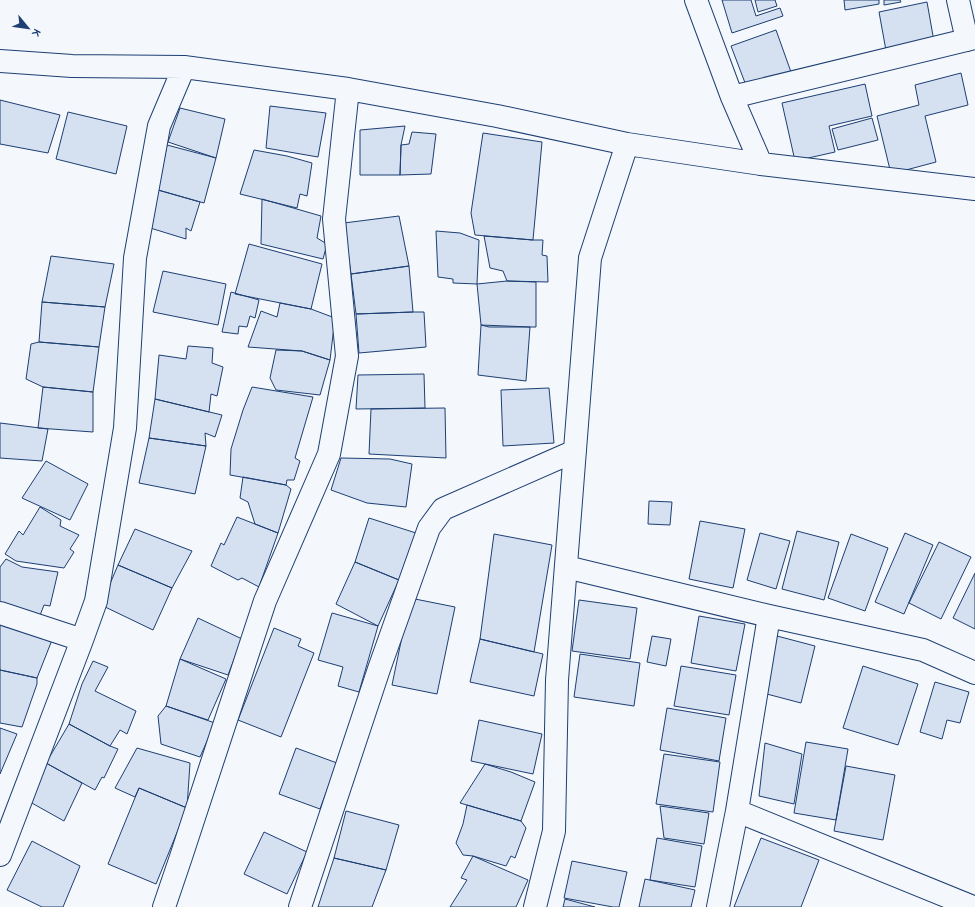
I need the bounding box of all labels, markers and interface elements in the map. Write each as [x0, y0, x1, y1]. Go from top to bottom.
north arrow [8, 8, 48, 48]
text: K [28, 26, 44, 40]

